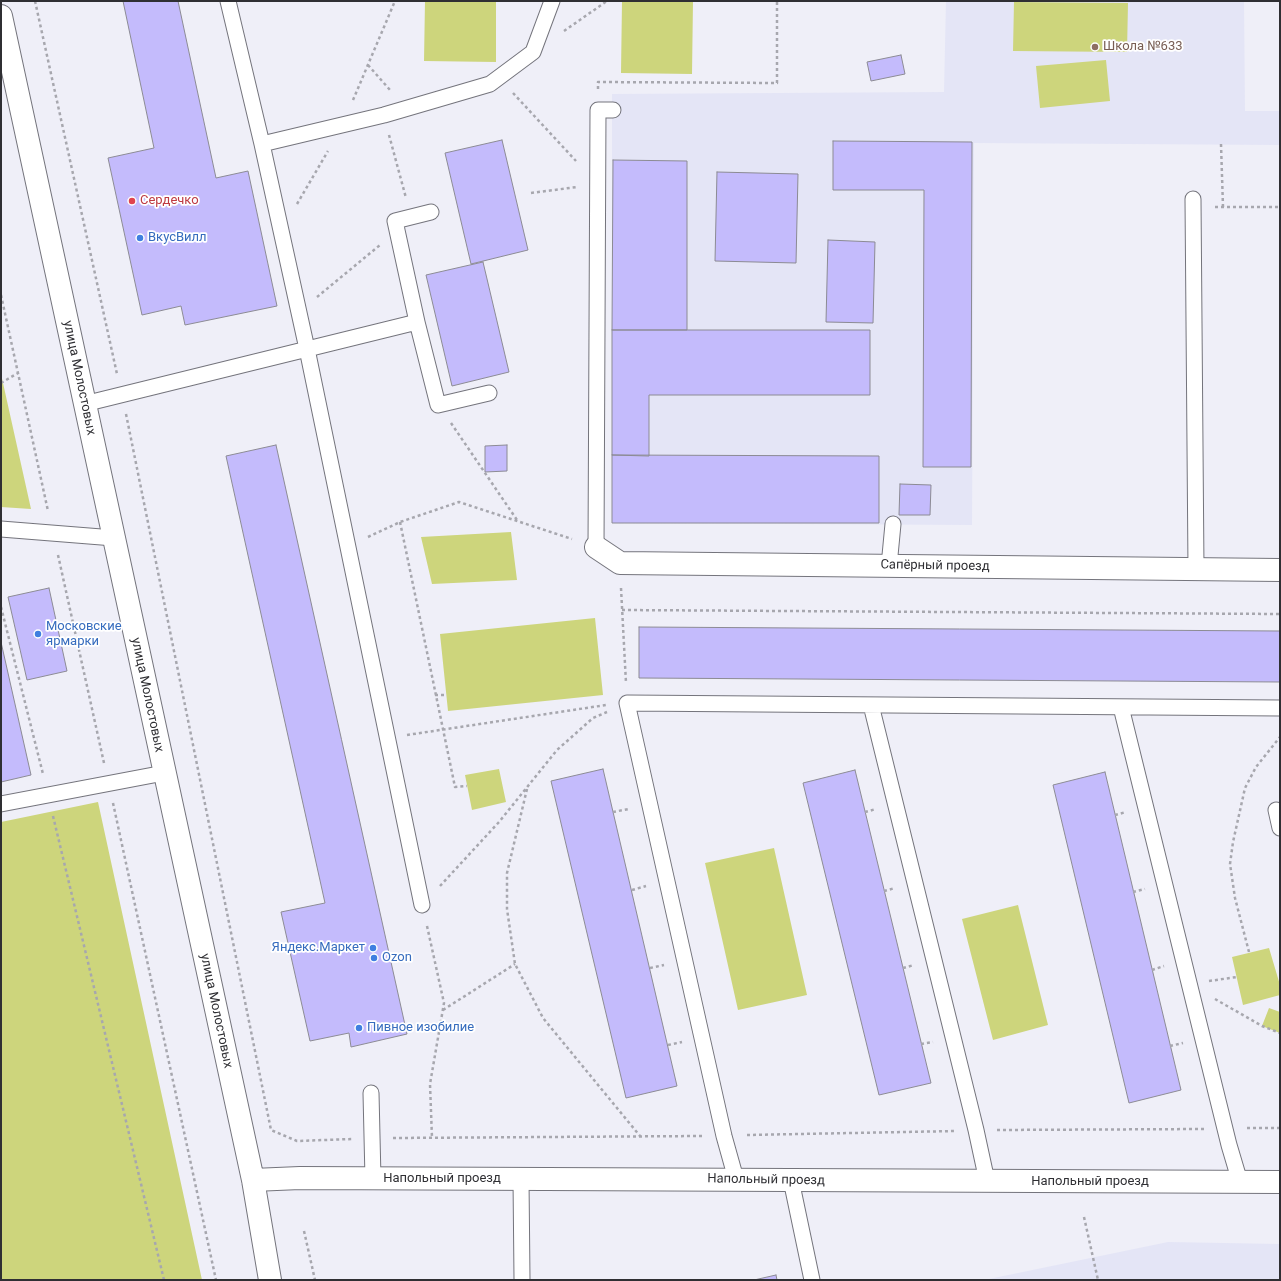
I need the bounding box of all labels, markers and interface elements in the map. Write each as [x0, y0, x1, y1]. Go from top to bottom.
place label: Школа №633 [1103, 39, 1183, 55]
marker: Школа №633 [1090, 42, 1100, 52]
place label: Сердечко [140, 193, 199, 209]
marker: Сердечко [127, 196, 137, 206]
place label: ВкусВилл [148, 230, 207, 246]
marker: ВкусВилл [135, 233, 145, 243]
street label: улица Молостовых [59, 319, 99, 437]
street label: Сапёрный проезд [880, 557, 990, 575]
place label: Московские ярмарки [46, 619, 122, 650]
marker: Московские ярмарки [33, 629, 43, 639]
street label: улица Молостовых [127, 636, 167, 754]
place label: Яндекс.Маркет [272, 940, 365, 956]
marker: Яндекс.Маркет [368, 943, 378, 953]
place label: Ozon [382, 950, 412, 966]
street label: улица Молостовых [196, 952, 236, 1070]
marker: Ozon [369, 953, 379, 963]
place label: Пивное изобилие [367, 1020, 474, 1036]
marker: Пивное изобилие [354, 1023, 364, 1033]
street label: Напольный проезд [383, 1171, 501, 1187]
street label: Напольный проезд [707, 1171, 825, 1189]
street label: Напольный проезд [1031, 1174, 1149, 1190]

